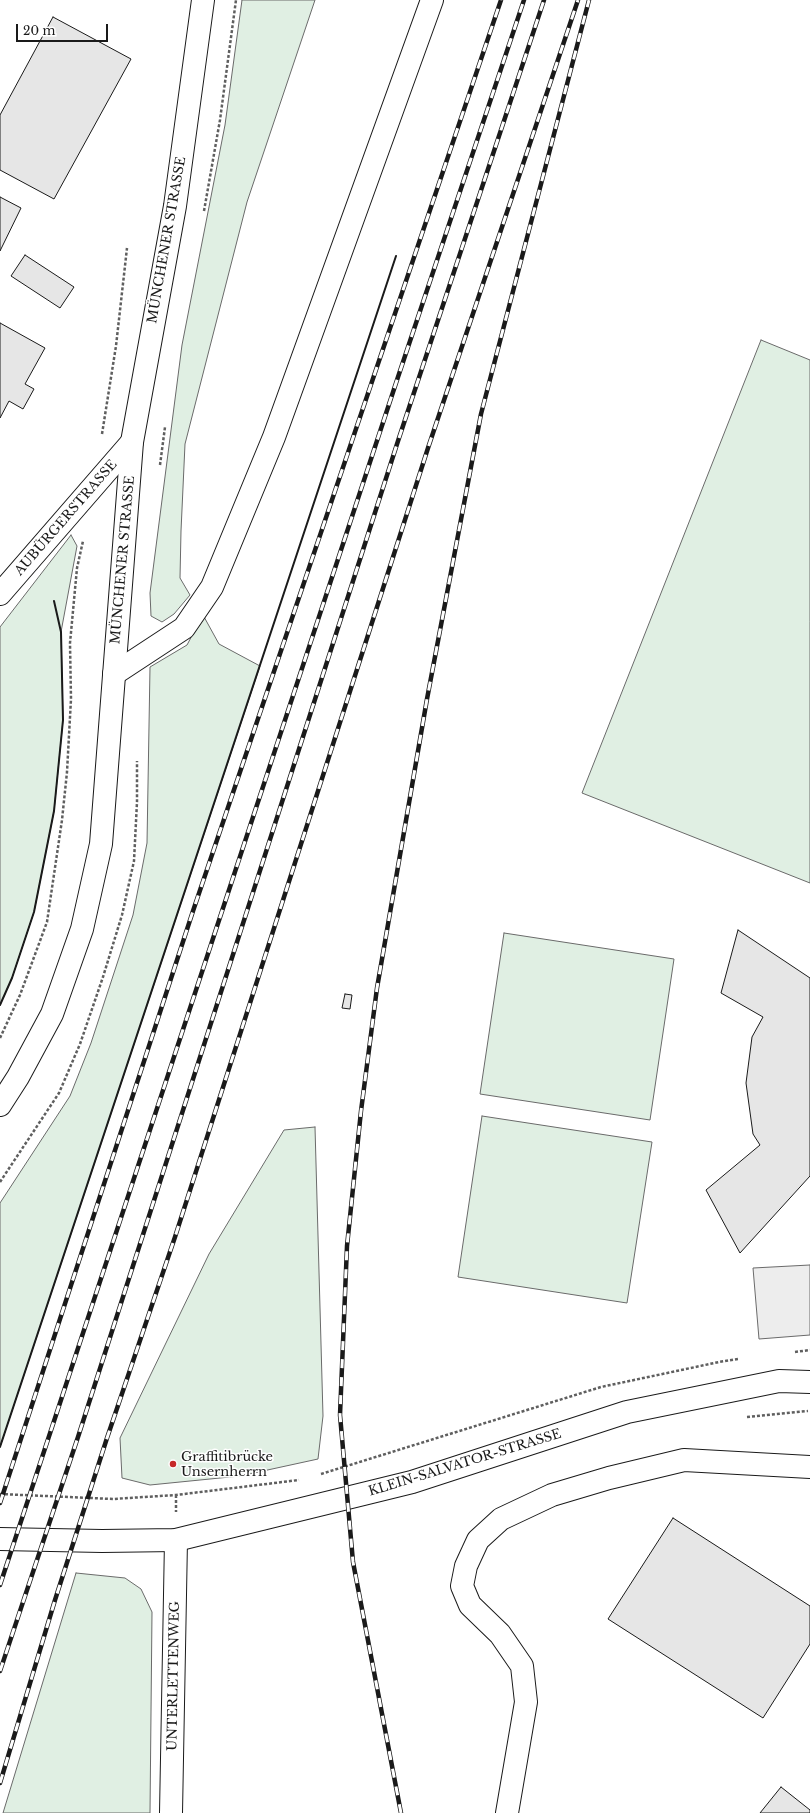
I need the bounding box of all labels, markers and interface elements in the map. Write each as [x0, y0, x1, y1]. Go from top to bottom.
scale bar [18, 16, 110, 42]
text: 20 m [23, 23, 55, 38]
street label: MÜNCHENER STRASSE [145, 155, 189, 325]
street label: AUBÜRGERSTRASSE [12, 457, 120, 579]
street label: MÜNCHENER STRASSE [108, 475, 138, 645]
street label: KLEIN-SALVATOR-STRASSE [367, 1426, 563, 1500]
place label: Graffitibrücke Unsernherrn [181, 1449, 273, 1480]
marker: Graffitibrücke Unsernherrn [168, 1459, 178, 1469]
street label: UNTERLETTENWEG [165, 1601, 183, 1751]

